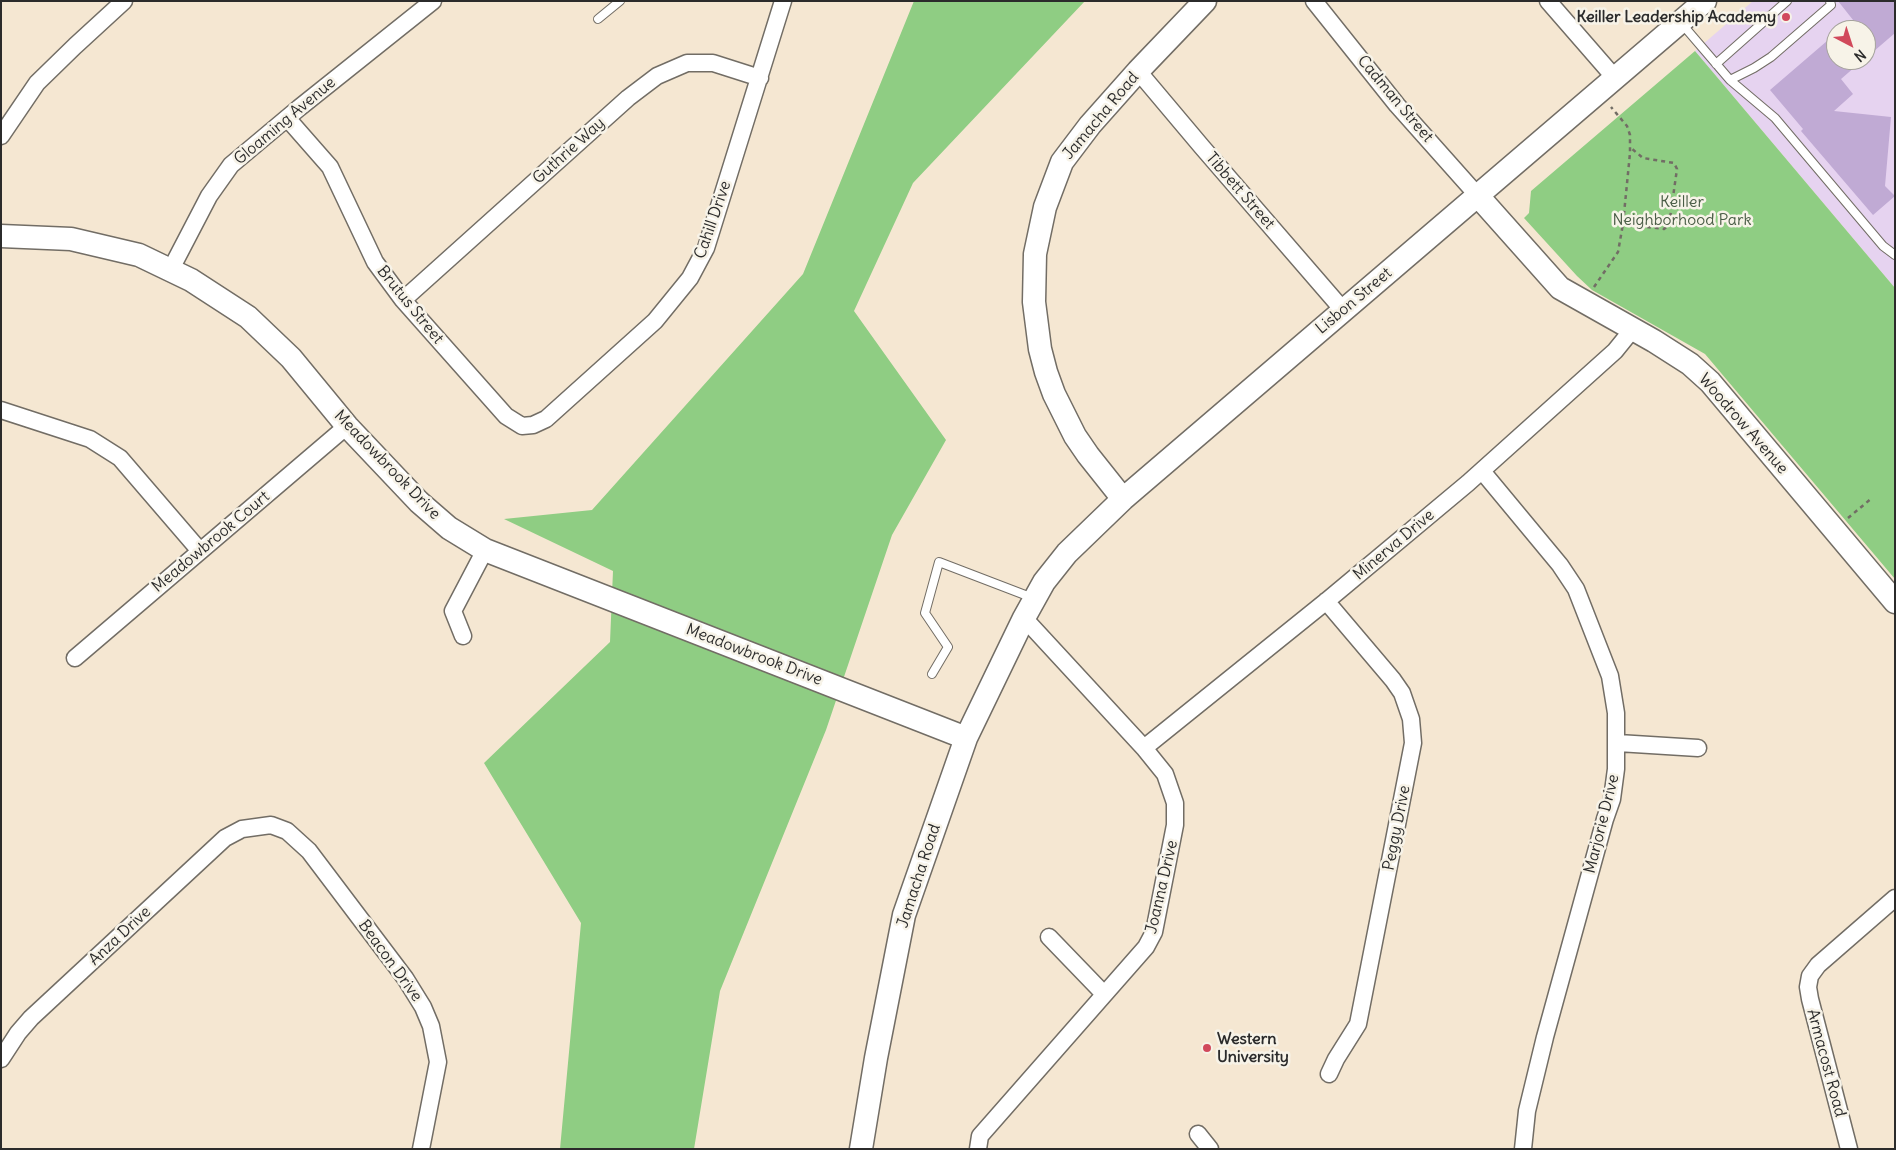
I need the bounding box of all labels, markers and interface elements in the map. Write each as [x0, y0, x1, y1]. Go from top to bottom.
place label: Keiller Leadership Academy [1576, 7, 1776, 27]
marker: Keiller Leadership Academy [1780, 11, 1792, 23]
north arrow [1826, 20, 1876, 70]
text: N [1851, 46, 1869, 66]
street label: Cadman Street [1353, 52, 1437, 146]
street label: Jamacha Road [1059, 68, 1143, 164]
street label: Gloaming Avenue [230, 73, 340, 169]
street label: Guthrie Way [529, 114, 609, 188]
street label: Tibbett Street [1201, 149, 1279, 233]
street label: Cahill Drive [691, 179, 735, 261]
park label: Keiller Neighborhood Park [1612, 192, 1752, 230]
street label: Brutus Street [373, 262, 447, 348]
street label: Lisbon Street [1312, 264, 1396, 338]
street label: Woodrow Avenue [1694, 370, 1792, 478]
street label: Meadowbrook Drive [330, 406, 444, 524]
street label: Meadowbrook Court [148, 487, 274, 597]
street label: Minerva Drive [1350, 506, 1438, 584]
street label: Meadowbrook Drive [683, 620, 825, 690]
street label: Marjorie Drive [1580, 772, 1624, 876]
street label: Peggy Drive [1379, 784, 1415, 872]
street label: Jamacha Road [893, 822, 945, 930]
street label: Joanna Drive [1142, 838, 1182, 936]
street label: Anza Drive [85, 902, 155, 970]
street label: Beacon Drive [354, 916, 426, 1006]
street label: Armacost Road [1802, 1007, 1850, 1119]
place label: Western University [1217, 1029, 1289, 1067]
marker: Western University [1201, 1042, 1213, 1054]

